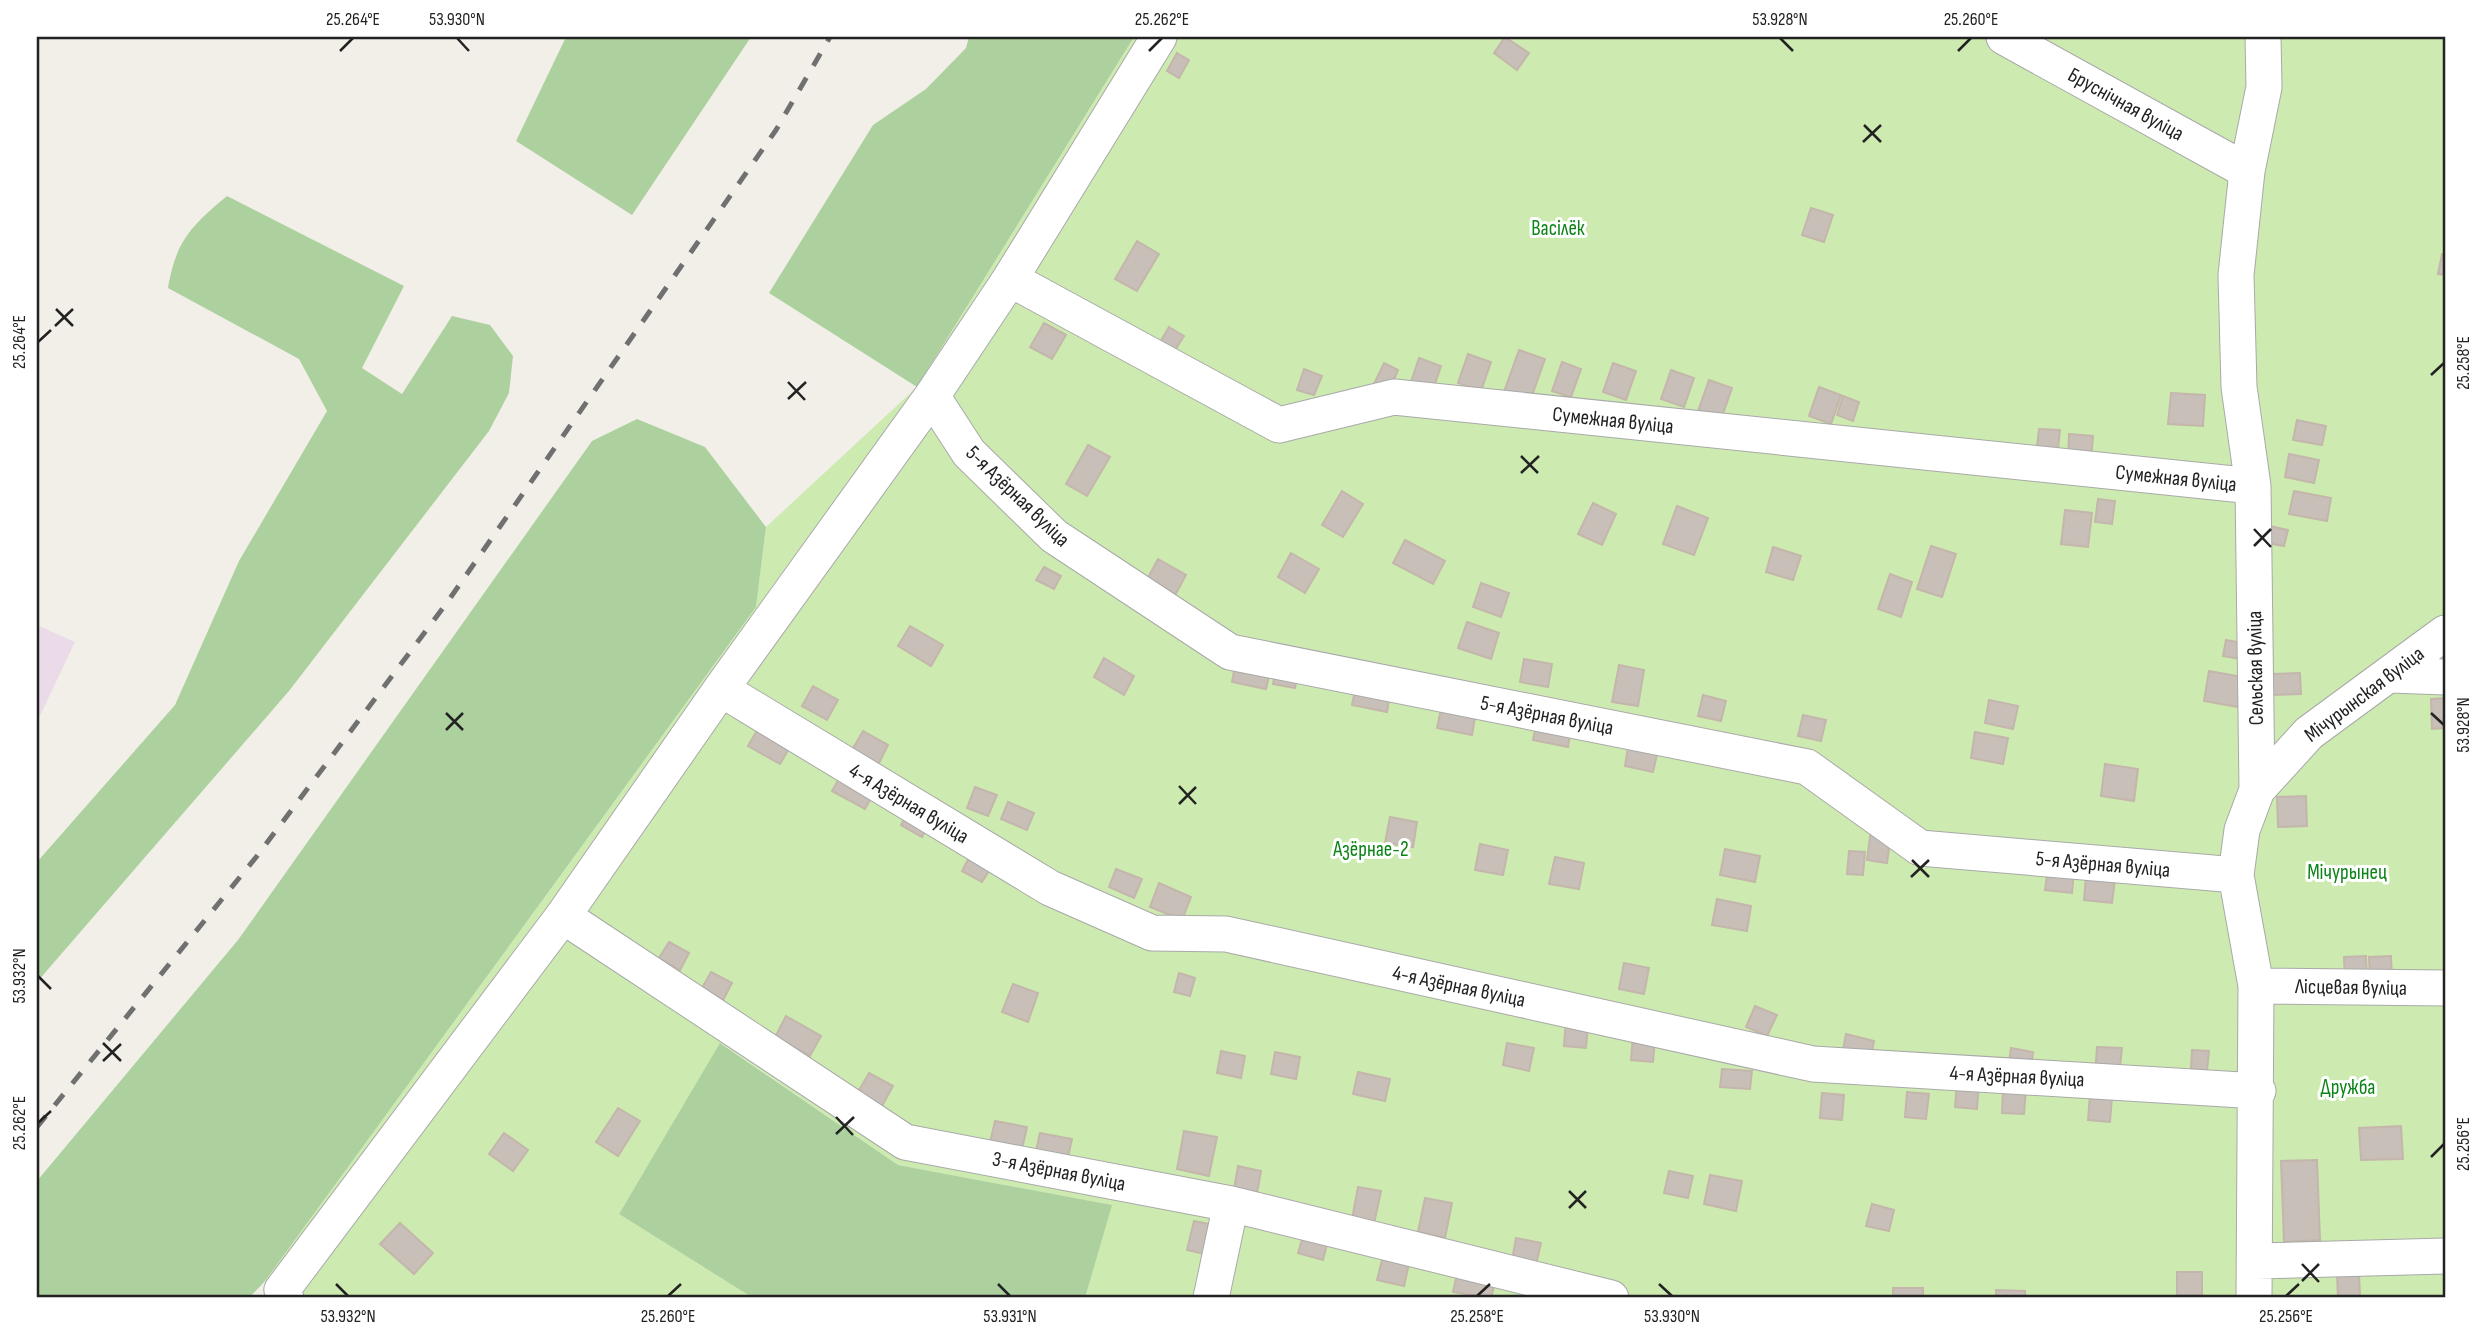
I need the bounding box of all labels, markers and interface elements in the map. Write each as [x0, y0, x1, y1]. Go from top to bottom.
text: 25.264°E [326, 9, 380, 30]
text: 53.930°N [429, 9, 485, 30]
text: 25.262°E [1135, 9, 1189, 30]
text: 53.928°N [1752, 9, 1808, 30]
text: 25.260°E [1944, 9, 1998, 30]
street label: Бруснічная вуліца [2064, 62, 2188, 147]
park label: Васілёк [1531, 216, 1585, 241]
text: 25.264°E [9, 315, 30, 369]
text: 25.258°E [2453, 336, 2474, 390]
street label: Сумежная вуліца [1551, 402, 1675, 439]
street label: 5-я Азёрная вуліца [960, 441, 1075, 552]
street label: Сумежная вуліца [2114, 460, 2238, 497]
street label: Сельская вуліца [2242, 610, 2269, 725]
street label: Мічурынская вуліца [2300, 641, 2429, 747]
street label: 5-я Азёрная вуліца [1478, 690, 1615, 741]
text: 53.928°N [2453, 697, 2474, 753]
street label: 4-я Азёрная вуліца [844, 758, 973, 849]
park label: Азёрнае-2 [1332, 837, 1409, 862]
street label: 5-я Азёрная вуліца [2035, 846, 2171, 883]
park label: Мічурынец [2307, 860, 2387, 885]
text: 53.932°N [9, 948, 30, 1004]
street label: 4-я Азёрная вуліца [1390, 960, 1528, 1013]
street label: Лісцевая вуліца [2294, 974, 2407, 1001]
street label: 4-я Азёрная вуліца [1949, 1060, 2085, 1093]
park label: Дружба [2321, 1075, 2375, 1100]
text: 25.262°E [9, 1096, 30, 1150]
text: 25.256°E [2453, 1117, 2474, 1171]
street label: 3-я Азёрная вуліца [990, 1146, 1128, 1197]
text: 53.932°N [320, 1306, 376, 1327]
text: 25.260°E [641, 1306, 695, 1327]
text: 53.931°N [983, 1306, 1037, 1327]
text: 25.258°E [1450, 1306, 1504, 1327]
text: 53.930°N [1644, 1306, 1700, 1327]
text: 25.256°E [2259, 1306, 2313, 1327]

